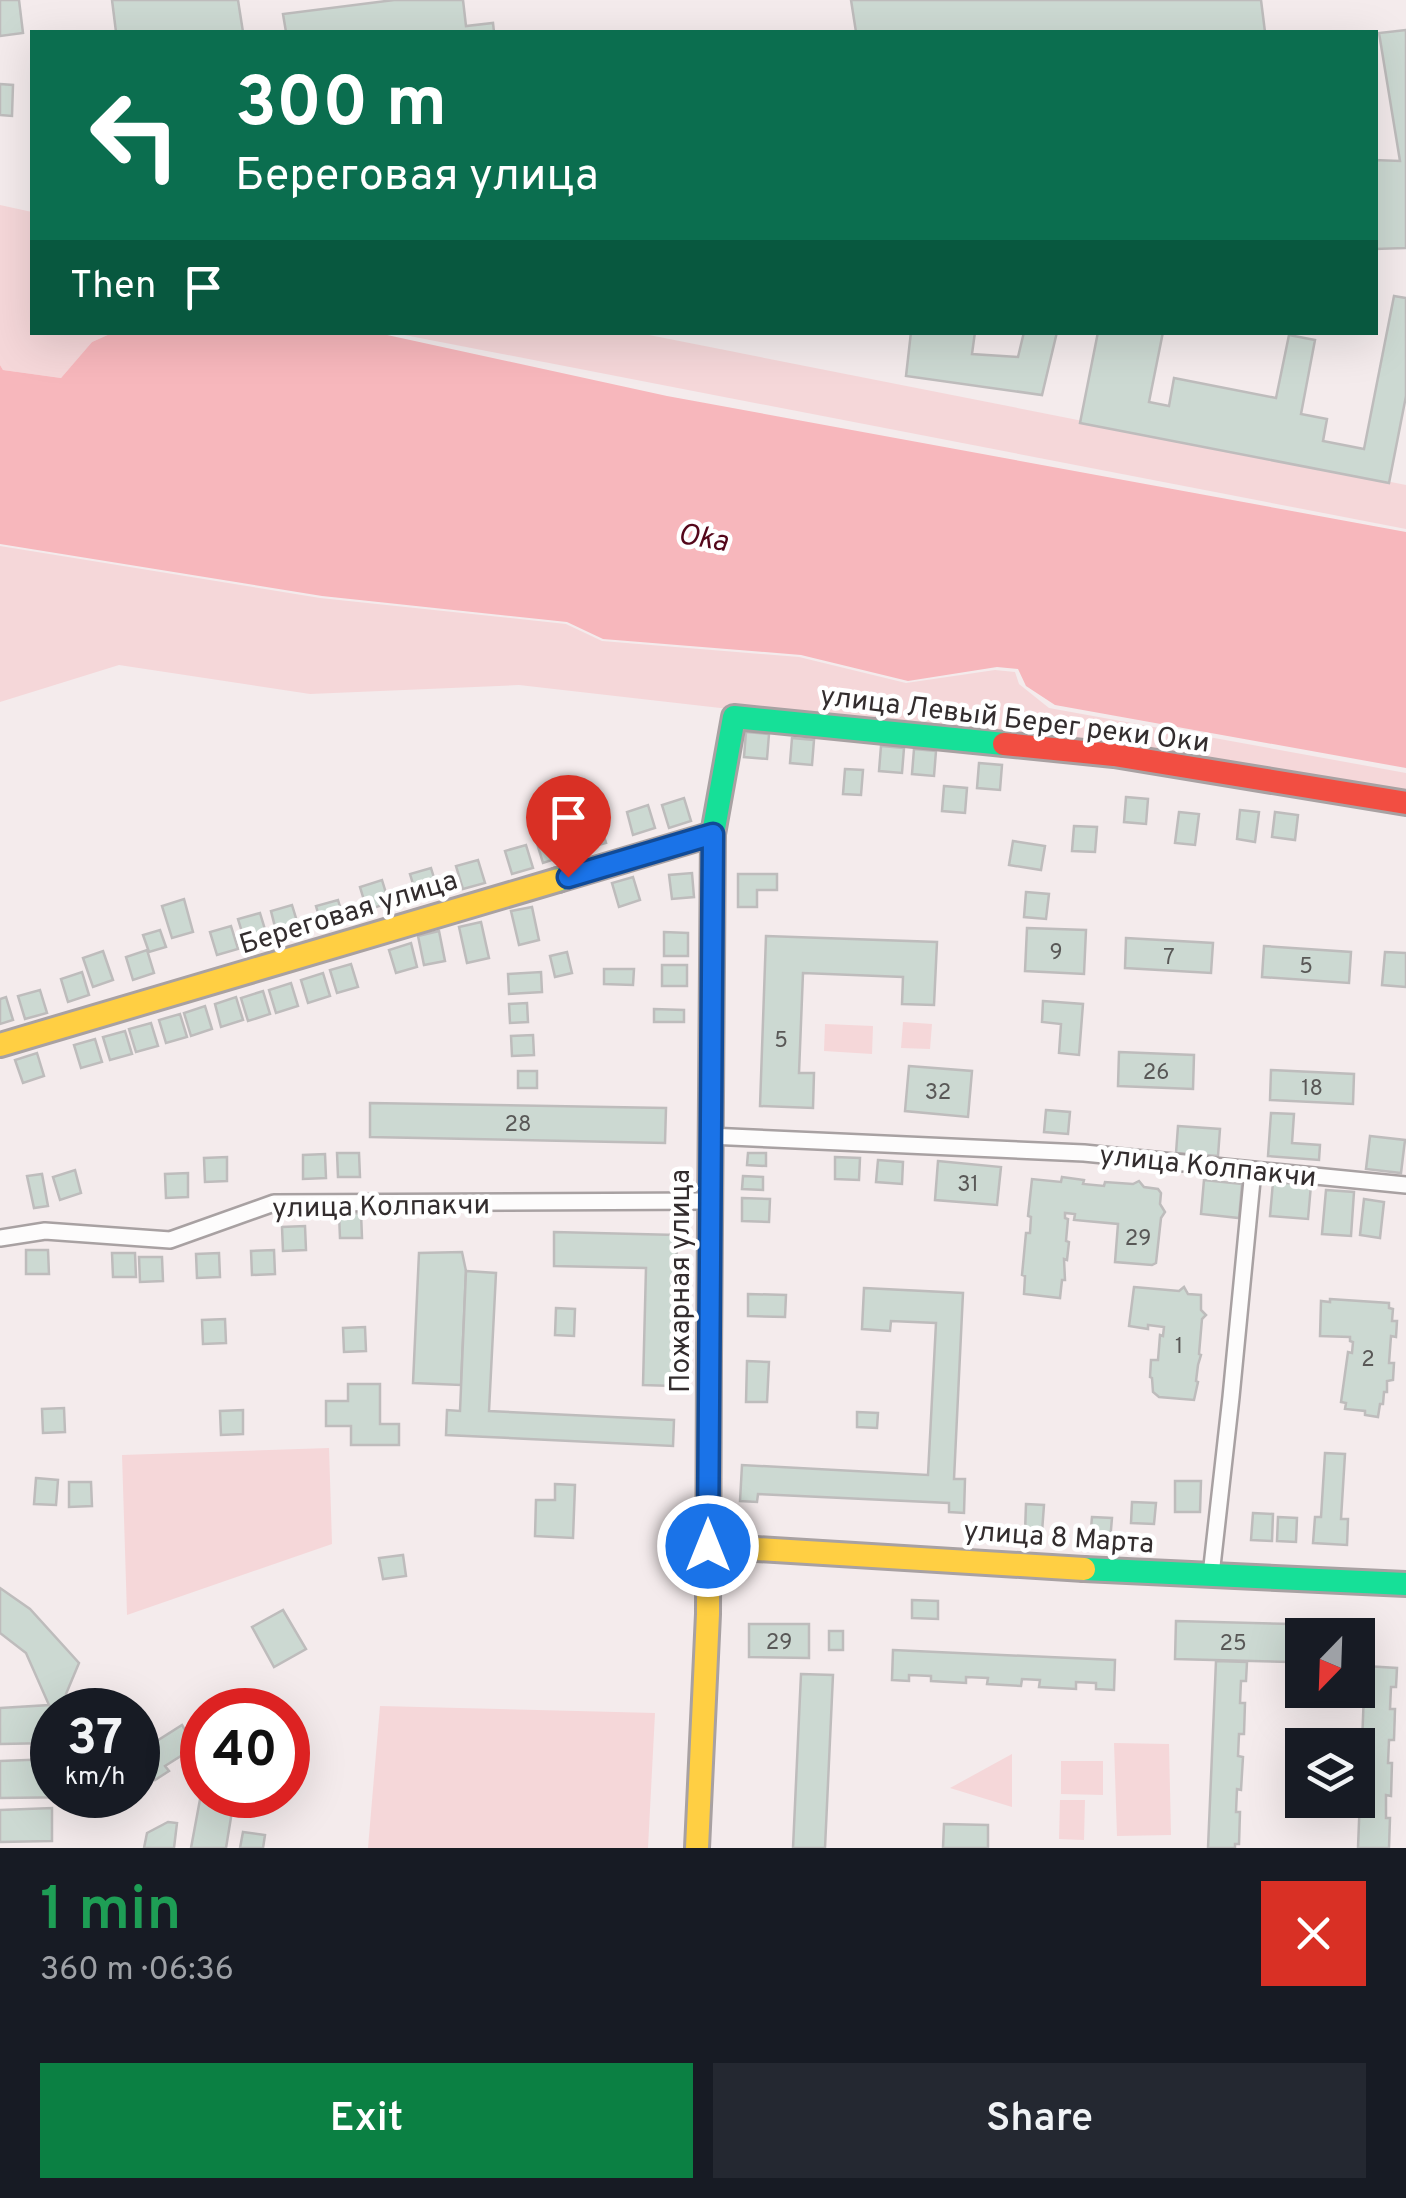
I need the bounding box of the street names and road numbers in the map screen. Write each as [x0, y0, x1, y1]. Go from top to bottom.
street label: улица Левый Берег реки Оки [818, 679, 1211, 763]
street label: Береговая улица [235, 864, 462, 964]
street label: улица Колпакчи [1097, 1139, 1318, 1197]
street label: Пожарная улица [664, 1169, 700, 1393]
street label: улица Колпакчи [272, 1188, 490, 1228]
street label: улица 8 Марта [962, 1514, 1155, 1564]

